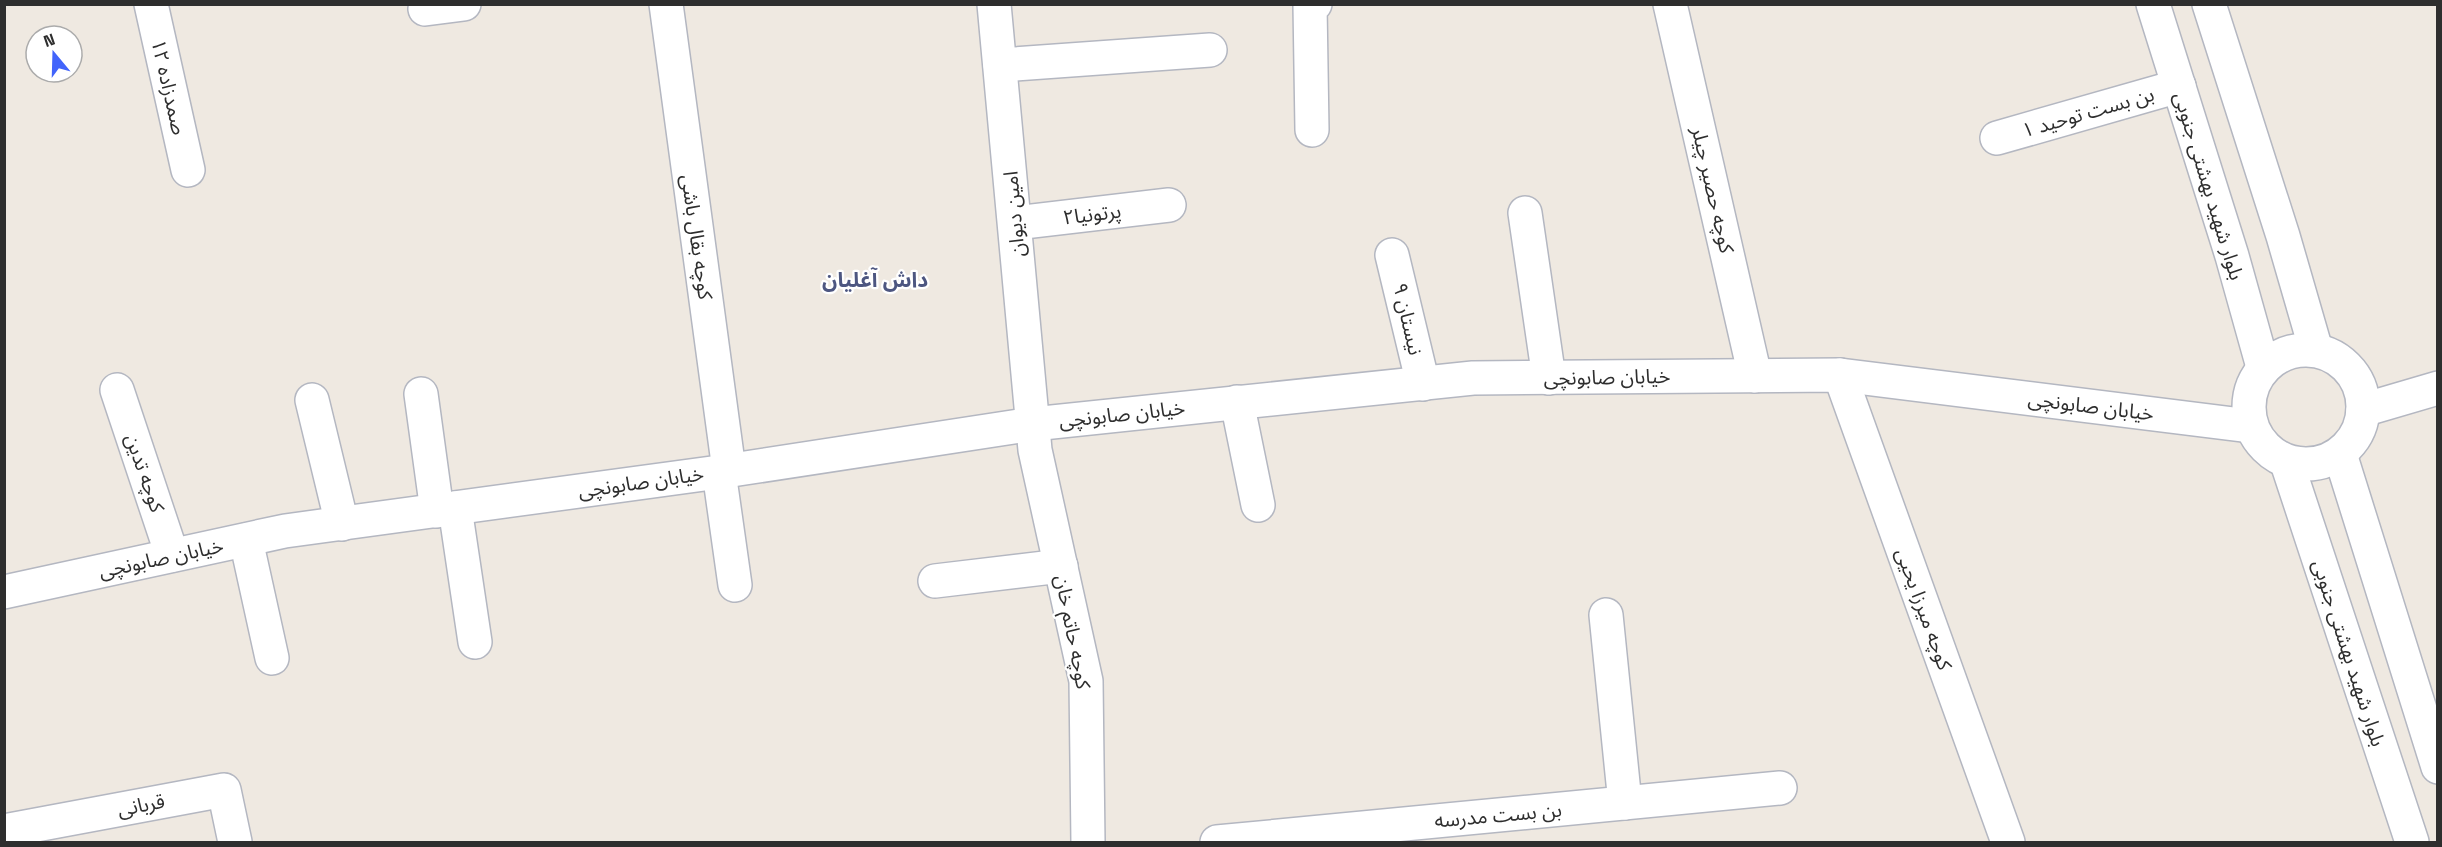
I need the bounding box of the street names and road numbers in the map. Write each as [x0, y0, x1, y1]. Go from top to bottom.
street label: صمدزاده ۱۲ [145, 37, 193, 137]
street label: بن بست توحید ۱ [2019, 81, 2157, 143]
street label: بلوار شهید بهشتی جنوبی [2168, 89, 2250, 283]
street label: کوچه حصیر چیلر [1686, 123, 1740, 256]
street label: امین دیوان [997, 170, 1031, 258]
street label: کوچه بقال باشی [675, 173, 719, 302]
street label: پرتونیا۲ [1061, 198, 1123, 231]
street label: نیستان ۹ [1387, 280, 1429, 358]
street label: خیابان صابونچی [1543, 363, 1671, 391]
street label: خیابان صابونچی [2027, 385, 2155, 427]
street label: خیابان صابونچی [1058, 394, 1186, 434]
street label: کوچه تدین [119, 430, 171, 517]
street label: خیابان صابونچی [576, 460, 706, 504]
street label: خیابان صابونچی [96, 532, 226, 584]
street label: کوچه میرزا یحیی [1890, 544, 1958, 674]
street label: بلوار شهید بهشتی جنوبی [2306, 556, 2392, 750]
street label: کوچه حاتم خان [1047, 573, 1097, 692]
street label: قربانی [115, 788, 167, 822]
street label: بن بست مدرسه [1433, 796, 1563, 834]

